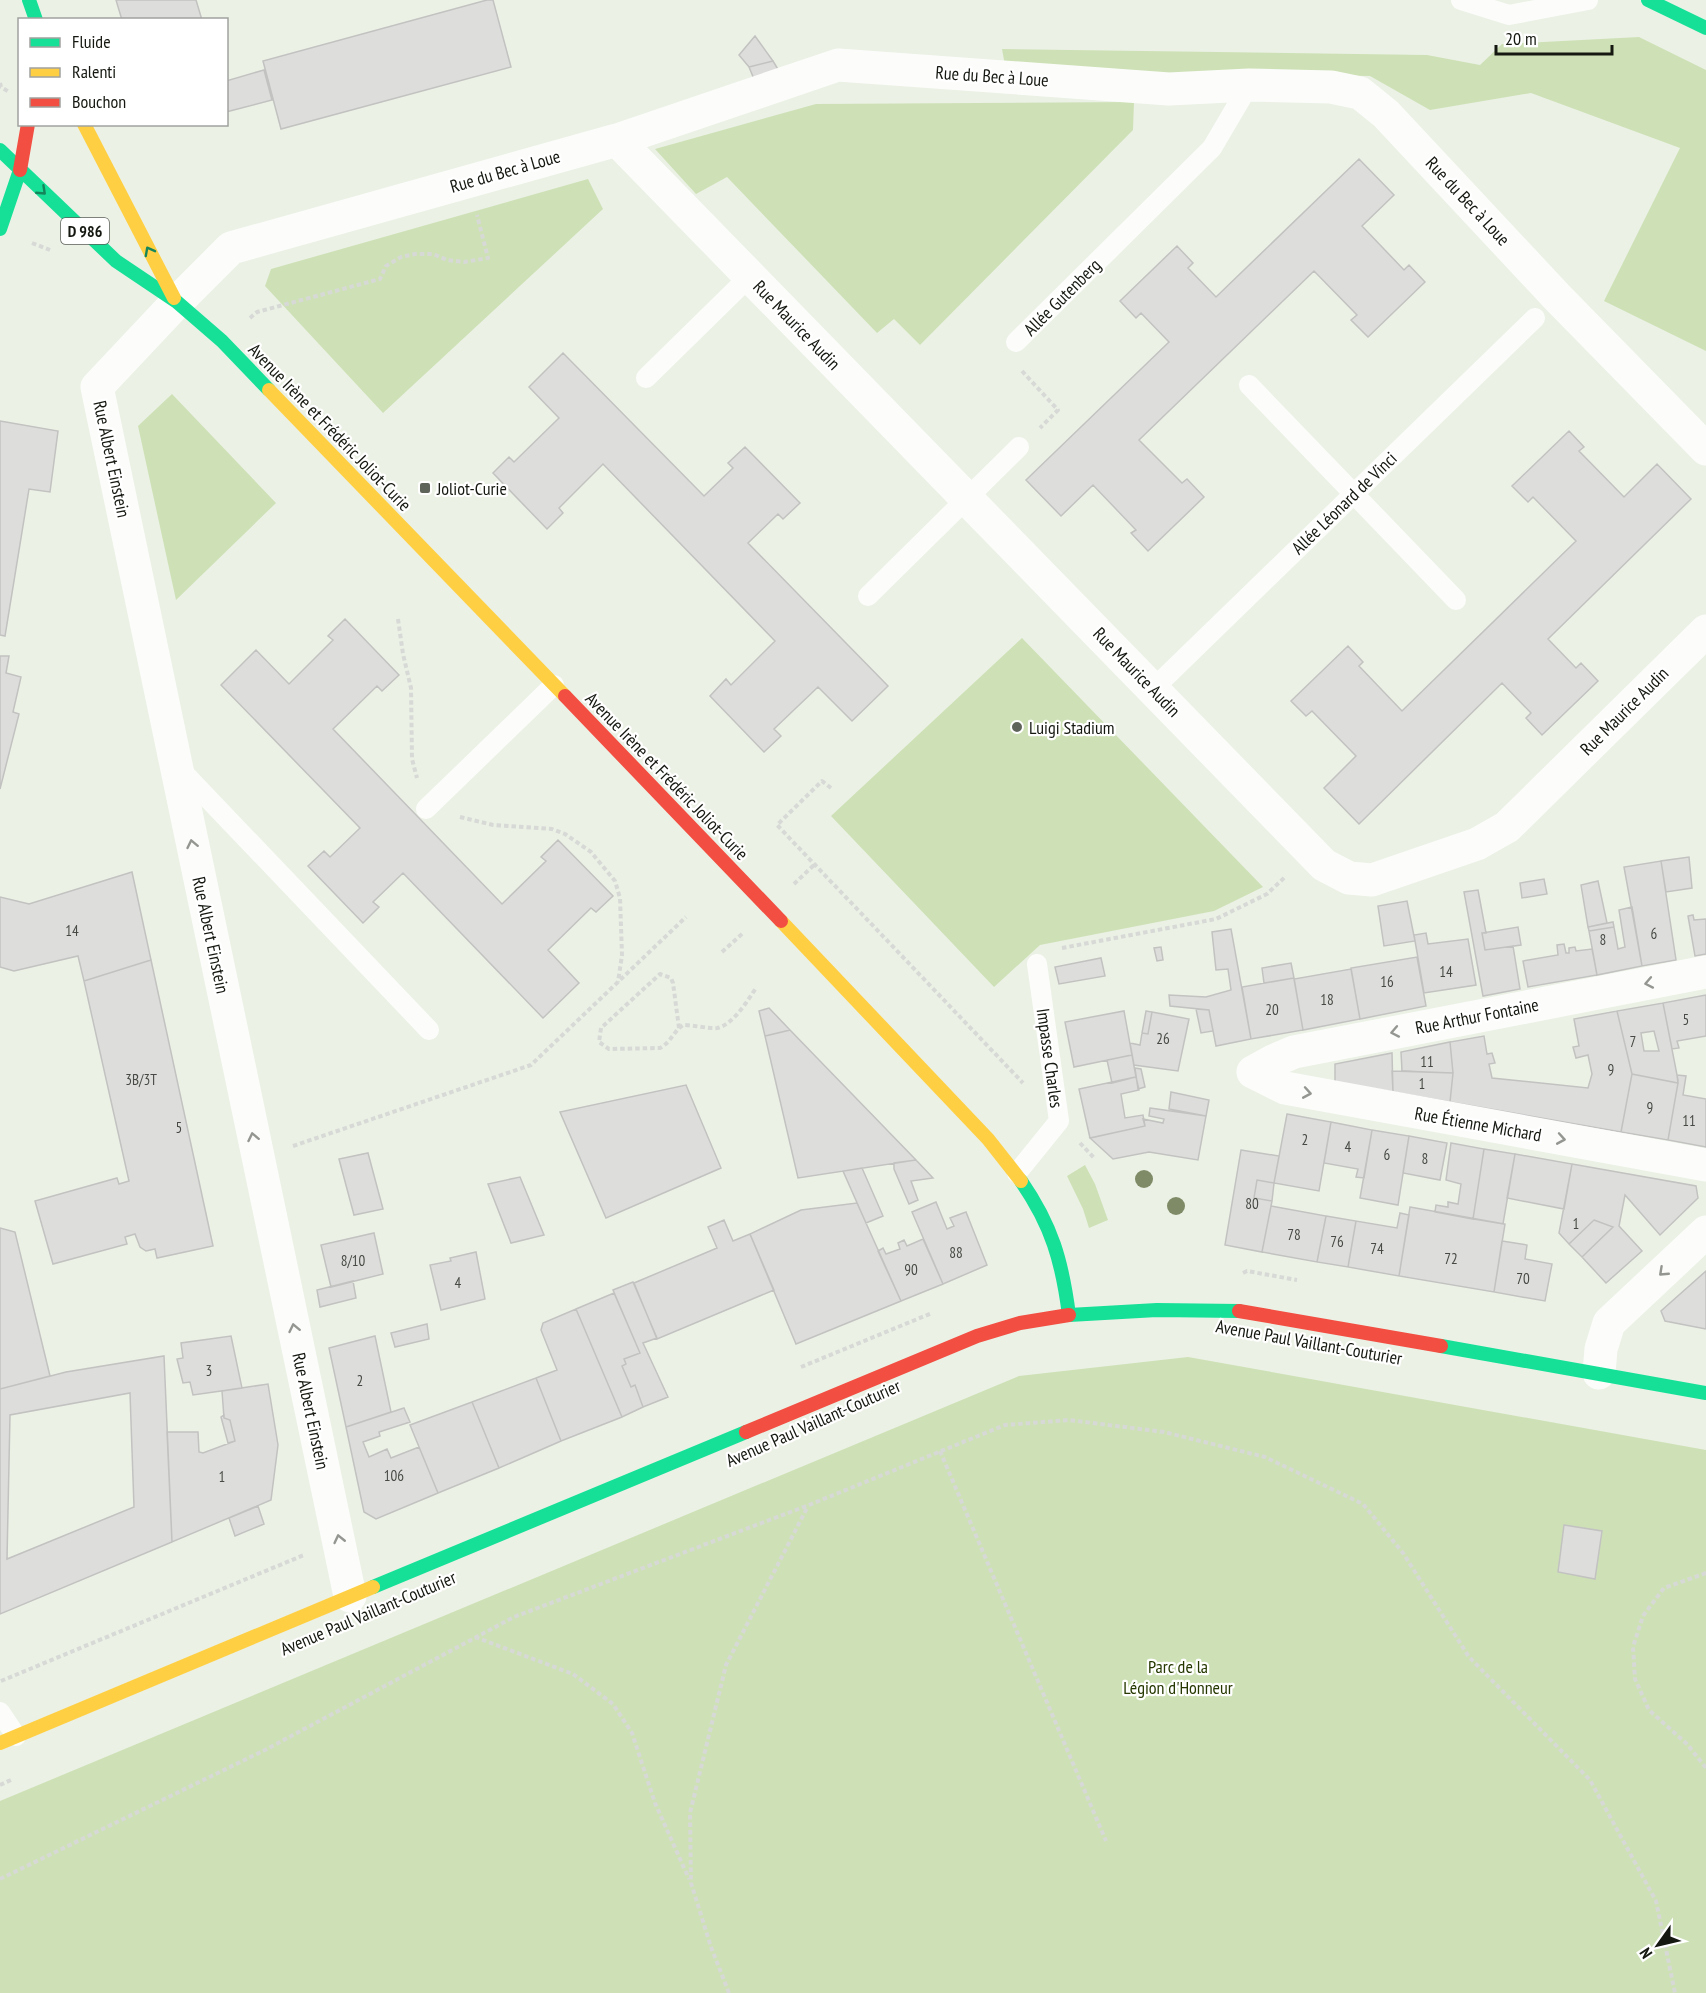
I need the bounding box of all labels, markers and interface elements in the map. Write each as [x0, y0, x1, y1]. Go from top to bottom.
legend [18, 18, 228, 126]
scale bar [1496, 18, 1612, 56]
text: 20 m [1505, 27, 1537, 50]
text: Fluide [72, 30, 111, 53]
text: Ralenti [72, 60, 116, 83]
street label: Rue du Bec à Loue [935, 61, 1049, 91]
text: Bouchon [72, 90, 126, 113]
street label: Rue du Bec à Loue [447, 144, 563, 198]
street label: Rue du Bec à Loue [1421, 152, 1515, 250]
one-way arrow [35, 184, 46, 195]
road number: D 986 [61, 218, 109, 244]
one-way arrow [145, 246, 157, 257]
street label: Allée Gutenberg [1018, 253, 1106, 341]
street label: Rue Maurice Audin [749, 275, 845, 375]
street label: Avenue Irène et Frédéric Joliot-Curie [244, 338, 416, 516]
street label: Rue Albert Einstein [88, 398, 136, 520]
street label: Allée Léonard de Vinci [1286, 447, 1402, 559]
place label: Joliot-Curie [436, 477, 507, 500]
marker: Joliot-Curie [418, 481, 432, 495]
street label: Rue Maurice Audin [1089, 622, 1185, 722]
street label: Rue Maurice Audin [1575, 662, 1673, 760]
street label: Avenue Irène et Frédéric Joliot-Curie [581, 687, 753, 865]
place label: Luigi Stadium [1029, 716, 1115, 739]
marker: Luigi Stadium [1010, 720, 1024, 734]
one-way arrow [186, 839, 199, 849]
street label: Rue Albert Einstein [187, 874, 235, 996]
house number: 14 [65, 921, 79, 940]
house number: 6 [1651, 924, 1658, 943]
house number: 8 [1600, 930, 1606, 949]
house number: 14 [1439, 962, 1453, 981]
house number: 16 [1380, 972, 1394, 991]
one-way arrow [1644, 976, 1654, 989]
house number: 18 [1320, 990, 1334, 1009]
street label: Rue Arthur Fontaine [1413, 993, 1541, 1039]
house number: 20 [1265, 1000, 1279, 1019]
street label: Impasse Charles [1032, 1007, 1068, 1109]
house number: 5 [1683, 1010, 1689, 1029]
one-way arrow [1391, 1025, 1401, 1038]
house number: 26 [1156, 1029, 1170, 1048]
house number: 7 [1630, 1032, 1636, 1051]
house number: 11 [1420, 1052, 1434, 1071]
house number: 9 [1608, 1060, 1614, 1079]
house number: 3B/3T [125, 1070, 157, 1089]
house number: 1 [1419, 1074, 1425, 1093]
one-way arrow [1303, 1086, 1312, 1098]
house number: 9 [1647, 1098, 1653, 1117]
street label: Rue Étienne Michard [1413, 1102, 1543, 1146]
house number: 11 [1682, 1111, 1696, 1130]
house number: 5 [176, 1118, 182, 1137]
house number: 2 [1302, 1130, 1308, 1149]
one-way arrow [248, 1132, 261, 1142]
one-way arrow [1556, 1132, 1566, 1145]
house number: 4 [1345, 1137, 1352, 1156]
house number: 6 [1384, 1145, 1391, 1164]
house number: 8 [1422, 1149, 1428, 1168]
house number: 80 [1245, 1194, 1259, 1213]
house number: 1 [1573, 1214, 1579, 1233]
house number: 78 [1287, 1225, 1301, 1244]
house number: 76 [1330, 1232, 1344, 1251]
house number: 74 [1370, 1239, 1384, 1258]
house number: 88 [949, 1243, 963, 1262]
house number: 72 [1444, 1249, 1458, 1268]
house number: 8/10 [341, 1251, 366, 1270]
house number: 90 [904, 1260, 918, 1279]
one-way arrow [1660, 1265, 1670, 1276]
house number: 70 [1516, 1269, 1530, 1288]
house number: 4 [455, 1273, 462, 1292]
street label: Avenue Paul Vaillant-Couturier [1214, 1314, 1404, 1370]
one-way arrow [288, 1323, 301, 1333]
street label: Rue Albert Einstein [287, 1350, 335, 1472]
house number: 3 [206, 1361, 212, 1380]
house number: 2 [357, 1371, 363, 1390]
street label: Avenue Paul Vaillant-Couturier [722, 1374, 904, 1472]
house number: 106 [384, 1466, 404, 1485]
house number: 1 [219, 1467, 225, 1486]
one-way arrow [333, 1534, 346, 1544]
street label: Avenue Paul Vaillant-Couturier [277, 1566, 459, 1660]
park label: Parc de la Légion d'Honneur [1123, 1655, 1233, 1699]
north arrow [1628, 1915, 1688, 1975]
text: N [1635, 1944, 1656, 1963]

